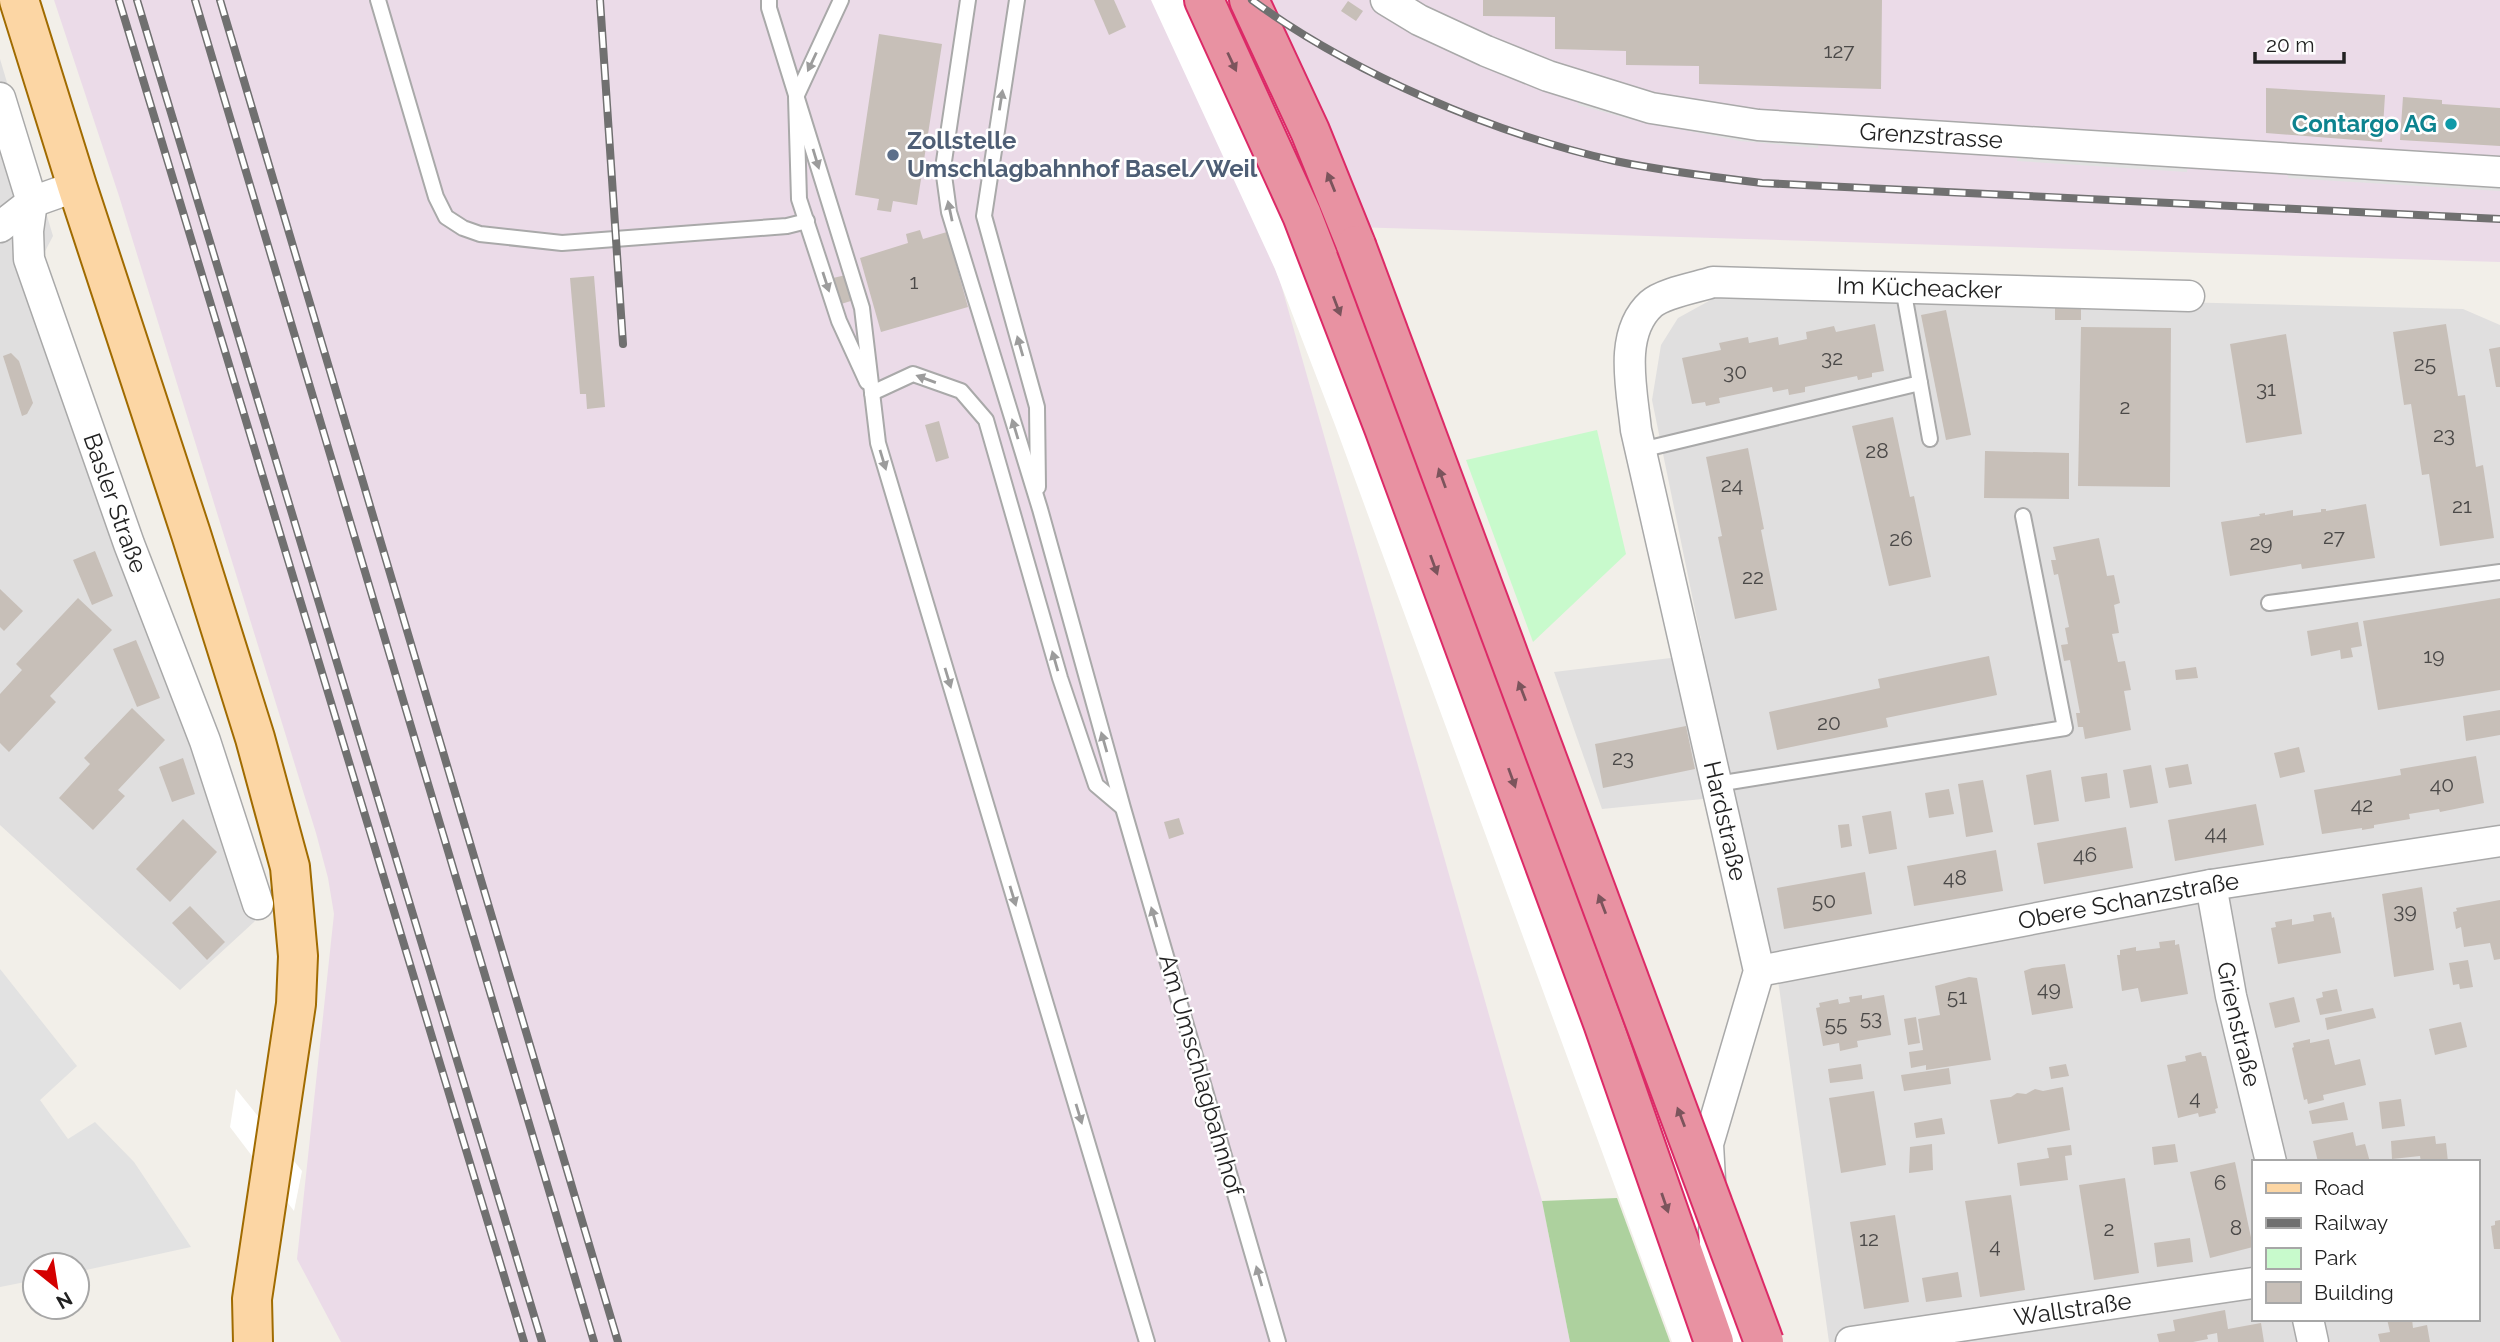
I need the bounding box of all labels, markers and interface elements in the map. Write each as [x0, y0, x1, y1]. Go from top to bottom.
scale bar [2255, 21, 2344, 65]
text: 20 m [2266, 32, 2314, 57]
house number: 127 [1823, 38, 1855, 63]
one-way arrow [807, 52, 818, 72]
one-way arrow [1226, 52, 1238, 72]
one-way arrow [996, 89, 1007, 111]
place label: Contargo AG [2292, 109, 2437, 138]
street label: Grenzstrasse [1859, 116, 2004, 154]
marker: Contargo AG [2443, 116, 2459, 132]
place label: Zollstelle Umschlagbahnhof Basel/Weil [907, 126, 1258, 183]
marker: Zollstelle Umschlagbahnhof Basel/Weil [885, 147, 901, 163]
one-way arrow [811, 149, 821, 170]
one-way arrow [1325, 171, 1336, 192]
one-way arrow [944, 200, 955, 222]
house number: 1 [910, 269, 919, 294]
one-way arrow [821, 271, 832, 292]
street label: Im Kücheacker [1836, 271, 2003, 305]
one-way arrow [1332, 295, 1343, 316]
one-way arrow [1014, 334, 1025, 356]
house number: 32 [1821, 345, 1843, 370]
house number: 25 [2414, 351, 2436, 376]
house number: 30 [1723, 359, 1747, 384]
one-way arrow [915, 373, 936, 384]
house number: 31 [2256, 376, 2276, 401]
house number: 2 [2120, 394, 2130, 419]
one-way arrow [1009, 418, 1020, 439]
house number: 23 [2433, 422, 2455, 447]
street label: Basler Straße [77, 429, 154, 577]
house number: 28 [1865, 438, 1889, 463]
one-way arrow [878, 450, 888, 471]
one-way arrow [1436, 467, 1447, 488]
house number: 24 [1721, 472, 1743, 497]
house number: 21 [2452, 493, 2472, 518]
house number: 27 [2323, 524, 2346, 549]
house number: 26 [1889, 526, 1913, 551]
house number: 29 [2249, 530, 2273, 555]
one-way arrow [1429, 554, 1440, 575]
house number: 22 [1742, 564, 1764, 589]
house number: 19 [2423, 643, 2445, 668]
one-way arrow [1049, 650, 1059, 671]
one-way arrow [944, 668, 954, 689]
one-way arrow [1516, 680, 1527, 701]
house number: 20 [1817, 710, 1841, 735]
one-way arrow [1099, 731, 1109, 752]
house number: 23 [1612, 745, 1634, 770]
street label: Hardstraße [1698, 758, 1753, 884]
one-way arrow [1507, 768, 1518, 789]
house number: 40 [2430, 772, 2454, 797]
house number: 42 [2351, 792, 2373, 817]
house number: 44 [2205, 820, 2227, 845]
house number: 46 [2073, 842, 2097, 867]
house number: 48 [1943, 865, 1967, 890]
street label: Obere Schanzstraße [2015, 866, 2241, 935]
one-way arrow [1009, 886, 1019, 907]
house number: 50 [1812, 888, 1836, 913]
one-way arrow [1596, 893, 1607, 914]
house number: 39 [2393, 898, 2417, 923]
one-way arrow [1149, 906, 1159, 927]
street label: Am Umschlagbahnhof [1153, 951, 1250, 1200]
street label: Grienstraße [2211, 959, 2267, 1090]
house number: 49 [2037, 976, 2061, 1001]
house number: 51 [1947, 984, 1967, 1009]
house number: 53 [1860, 1005, 1882, 1030]
house number: 55 [1825, 1011, 1847, 1036]
house number: 4 [2189, 1085, 2201, 1110]
one-way arrow [1074, 1104, 1084, 1125]
one-way arrow [1676, 1106, 1687, 1127]
legend [2252, 1160, 2479, 1321]
house number: 6 [2214, 1170, 2226, 1195]
text: Road [2314, 1175, 2364, 1200]
one-way arrow [1660, 1193, 1671, 1214]
text: Railway [2314, 1210, 2388, 1235]
house number: 8 [2230, 1215, 2242, 1240]
house number: 2 [2104, 1216, 2114, 1241]
house number: 12 [1859, 1226, 1879, 1251]
house number: 4 [1989, 1233, 2001, 1258]
text: Park [2314, 1245, 2357, 1270]
north arrow [21, 1251, 91, 1321]
one-way arrow [1254, 1266, 1264, 1287]
text: Building [2314, 1280, 2394, 1305]
street label: Wallstraße [2012, 1286, 2133, 1332]
text: N [53, 1288, 76, 1314]

